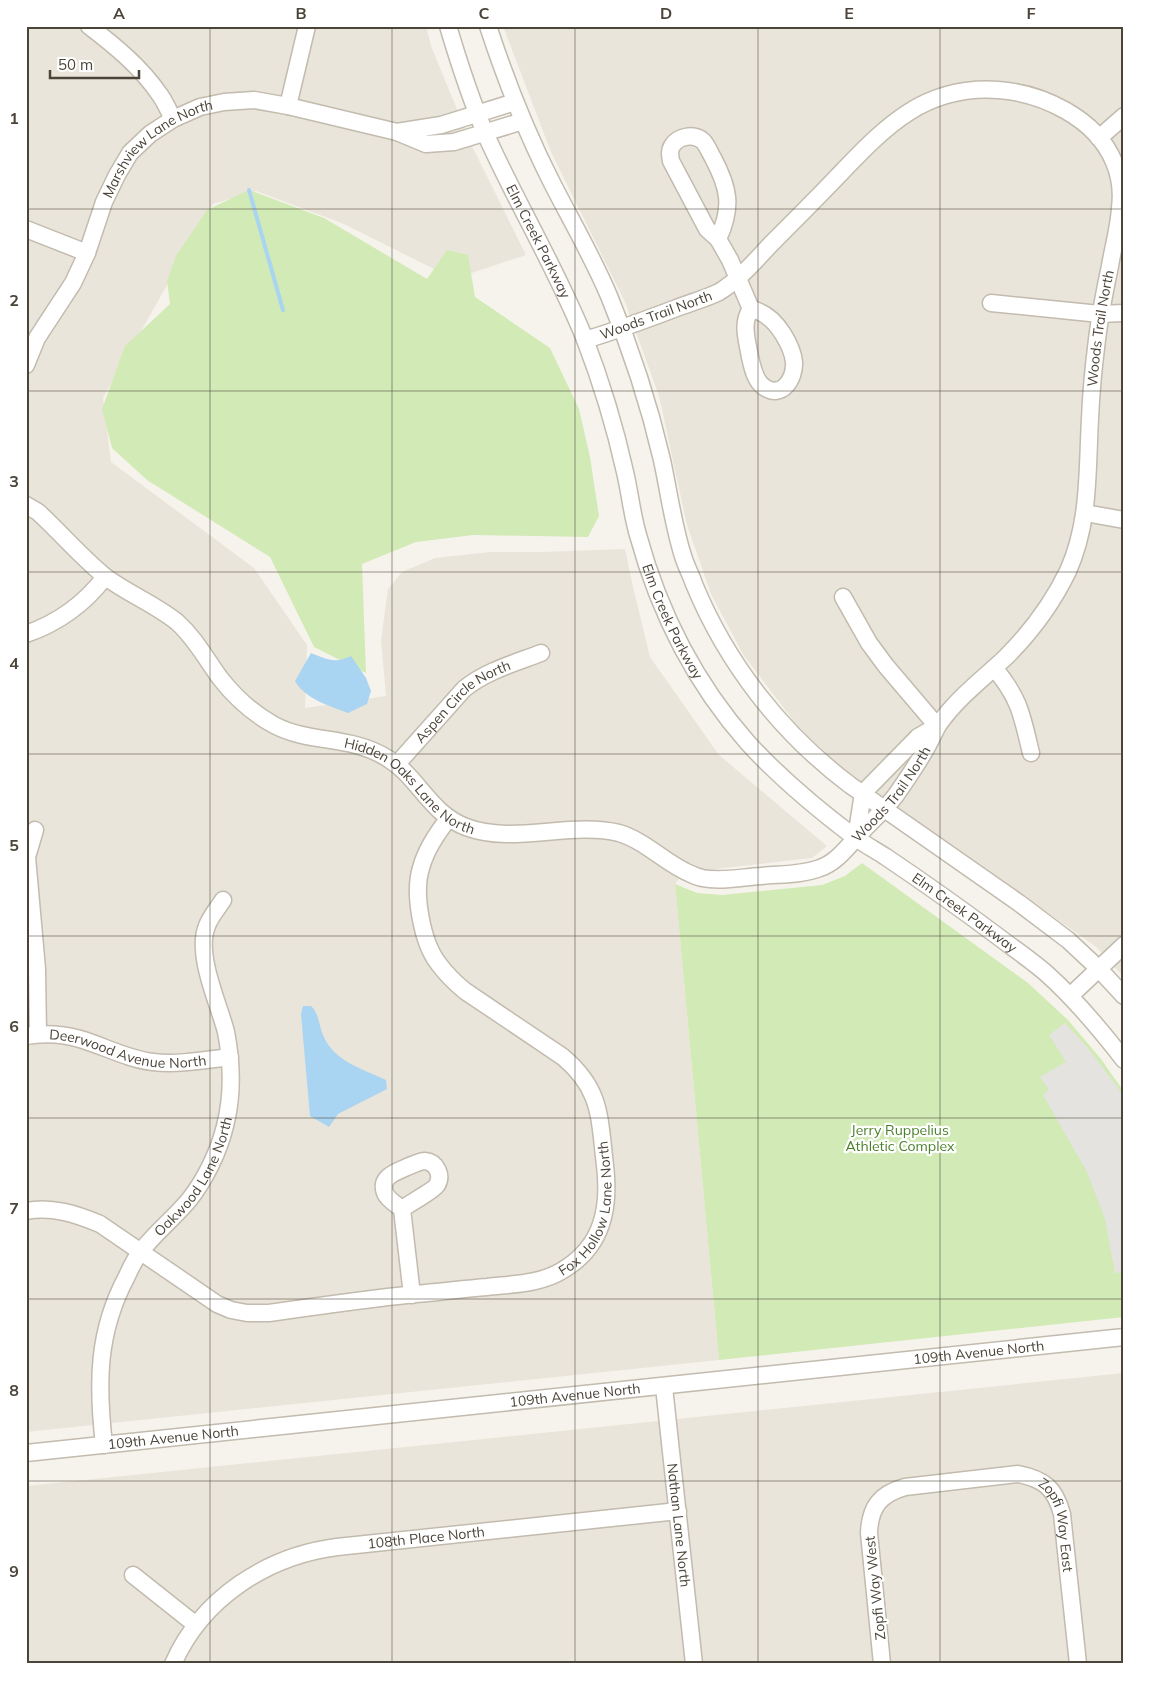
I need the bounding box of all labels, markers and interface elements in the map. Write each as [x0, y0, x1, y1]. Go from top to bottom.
text: A [113, 3, 125, 23]
text: B [295, 3, 307, 23]
text: C [479, 3, 490, 23]
text: D [660, 3, 672, 23]
text: E [844, 3, 854, 23]
text: F [1026, 3, 1036, 23]
scale bar [50, 48, 139, 80]
text: 50 m [58, 55, 93, 74]
street label: Marshview Lane North [98, 96, 214, 201]
text: 1 [9, 108, 19, 128]
street label: Elm Creek Parkway [502, 181, 575, 302]
street label: Woods Trail North [1083, 268, 1118, 387]
street label: Woods Trail North [598, 286, 714, 344]
text: 2 [9, 290, 19, 310]
text: 3 [9, 471, 19, 491]
street label: Elm Creek Parkway [638, 562, 707, 683]
text: 4 [9, 653, 19, 673]
street label: Aspen Circle North [411, 656, 513, 747]
street label: Hidden Oaks Lane North [343, 734, 477, 838]
street label: Woods Trail North [848, 743, 935, 846]
text: 5 [9, 835, 19, 855]
street label: Elm Creek Parkway [909, 869, 1021, 957]
text: 6 [9, 1016, 19, 1036]
street label: Deerwood Avenue North [49, 1025, 207, 1072]
street label: Oakwood Lane North [150, 1115, 236, 1240]
park label: Jerry Ruppelius Athletic Complex [845, 1121, 955, 1155]
street label: Fox Hollow Lane North [555, 1140, 615, 1280]
text: 7 [9, 1198, 19, 1218]
street label: 109th Avenue North [912, 1336, 1045, 1368]
street label: 109th Avenue North [509, 1379, 641, 1411]
text: 8 [9, 1380, 19, 1400]
street label: 109th Avenue North [107, 1422, 240, 1453]
street label: Nathan Lane North [663, 1462, 695, 1588]
street label: Zopfi Way East [1035, 1474, 1077, 1573]
street label: 108th Place North [366, 1522, 486, 1553]
street label: Zopfi Way West [861, 1535, 889, 1641]
text: 9 [9, 1561, 19, 1581]

